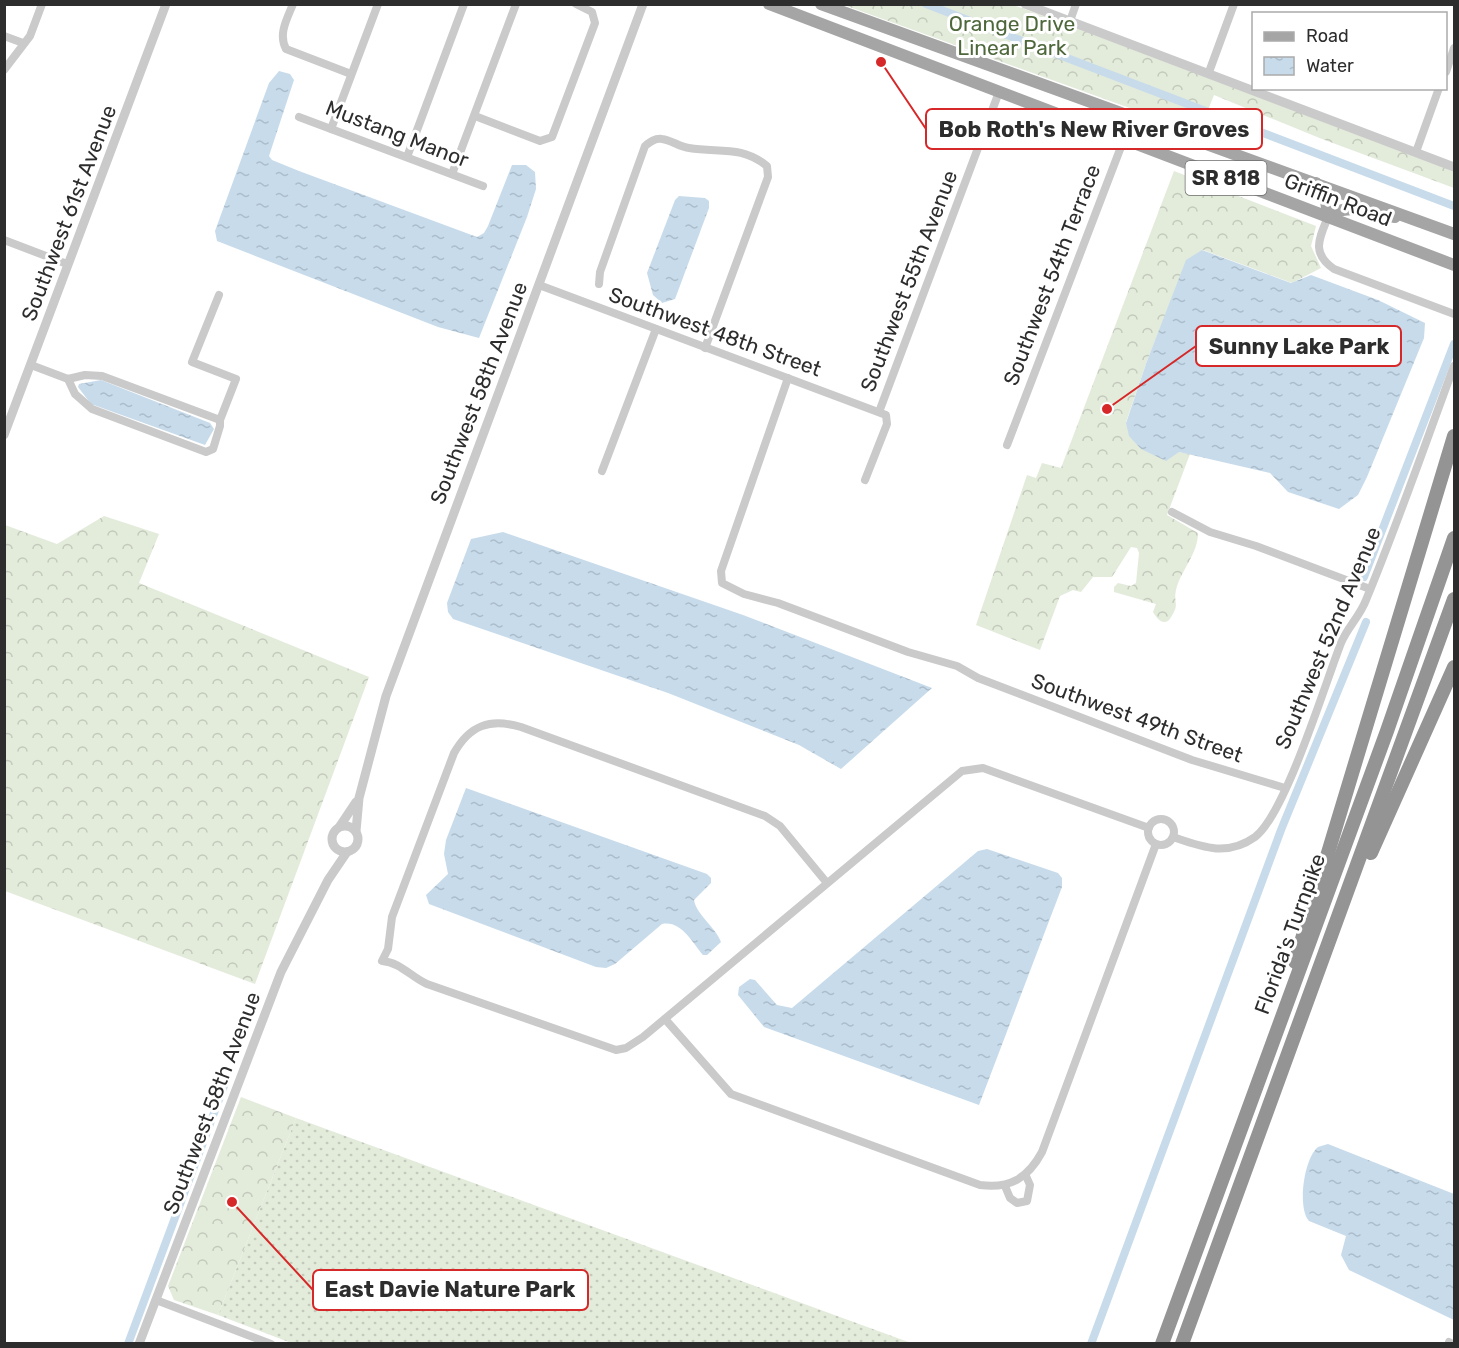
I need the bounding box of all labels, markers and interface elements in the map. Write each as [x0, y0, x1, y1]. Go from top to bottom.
park label: Orange Drive Linear Park [949, 11, 1075, 60]
legend [1252, 12, 1447, 90]
text: Road [1306, 25, 1349, 47]
text: Water [1306, 55, 1354, 77]
street label: Mustang Manor [322, 95, 472, 172]
street label: Southwest 61st Avenue [16, 101, 121, 324]
callout: Bob Roth's New River Groves [926, 109, 1262, 149]
text: Bob Roth's New River Groves [938, 116, 1250, 143]
street label: Southwest 54th Terrace [998, 161, 1105, 389]
road number: SR 818 [1186, 161, 1266, 195]
street label: Southwest 55th Avenue [855, 167, 962, 395]
street label: Griffin Road [1281, 168, 1395, 231]
street label: Southwest 58th Avenue [425, 278, 532, 507]
street label: Southwest 48th Street [606, 281, 825, 382]
callout: Sunny Lake Park [1196, 326, 1401, 366]
text: Sunny Lake Park [1209, 333, 1389, 360]
street label: Southwest 52nd Avenue [1269, 523, 1386, 753]
street label: Southwest 49th Street [1028, 668, 1246, 767]
street label: Florida's Turnpike [1249, 850, 1330, 1018]
street label: Southwest 58th Avenue [158, 988, 265, 1217]
callout: East Davie Nature Park [313, 1270, 588, 1310]
text: East Davie Nature Park [325, 1276, 576, 1303]

